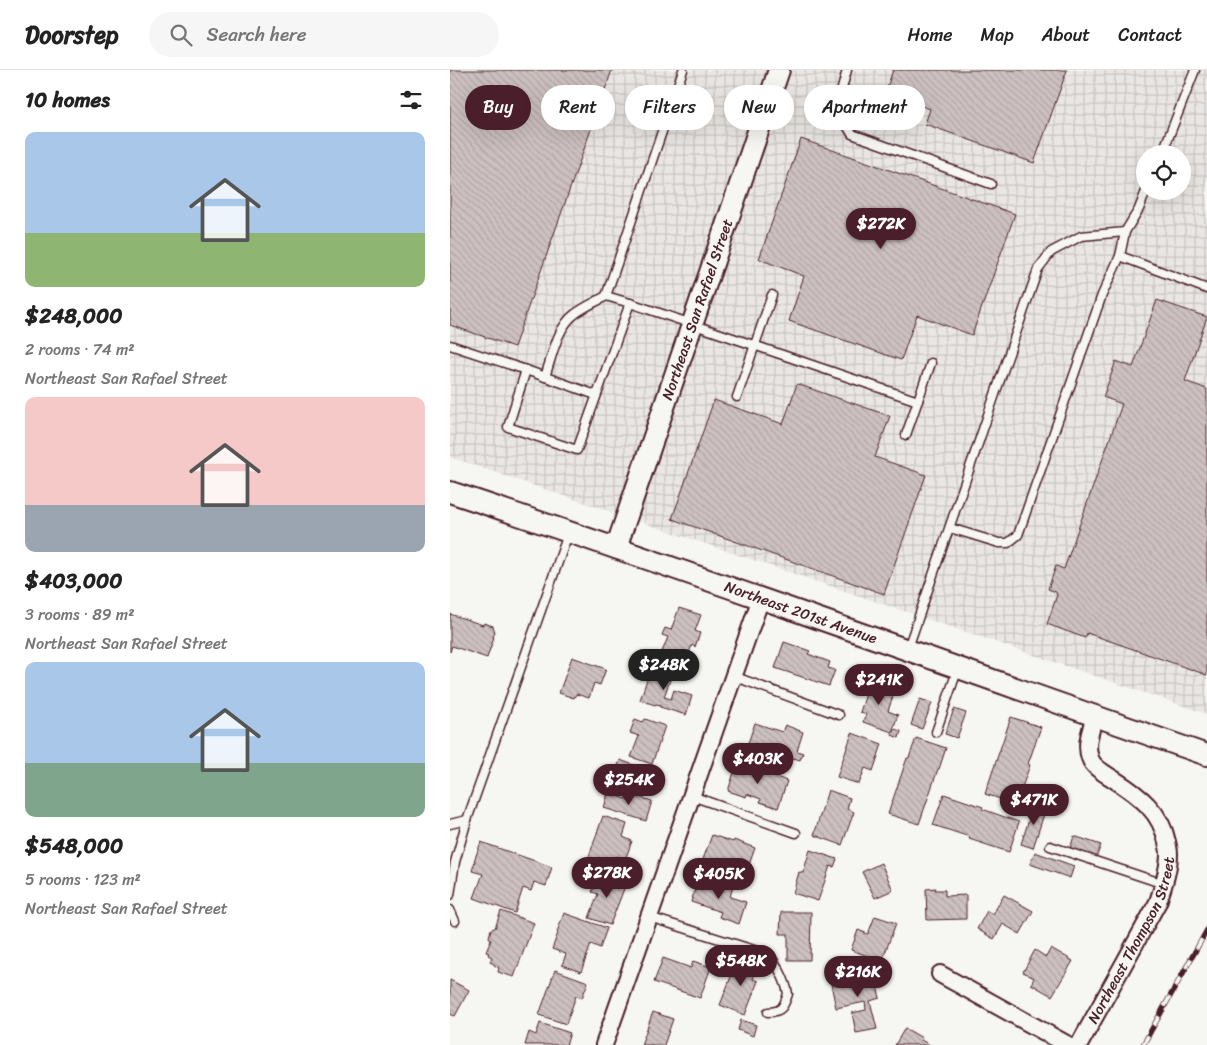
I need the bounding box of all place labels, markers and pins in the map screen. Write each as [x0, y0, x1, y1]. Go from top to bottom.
pin: $272K [846, 208, 916, 250]
pin: $248K [629, 648, 699, 691]
pin: $241K [844, 664, 914, 706]
pin: $403K [723, 742, 793, 785]
pin: $254K [594, 764, 664, 806]
pin: $471K [999, 784, 1069, 826]
pin: $278K [572, 856, 642, 899]
pin: $405K [684, 858, 754, 900]
pin: $548K [706, 944, 776, 987]
pin: $216K [823, 956, 893, 998]

